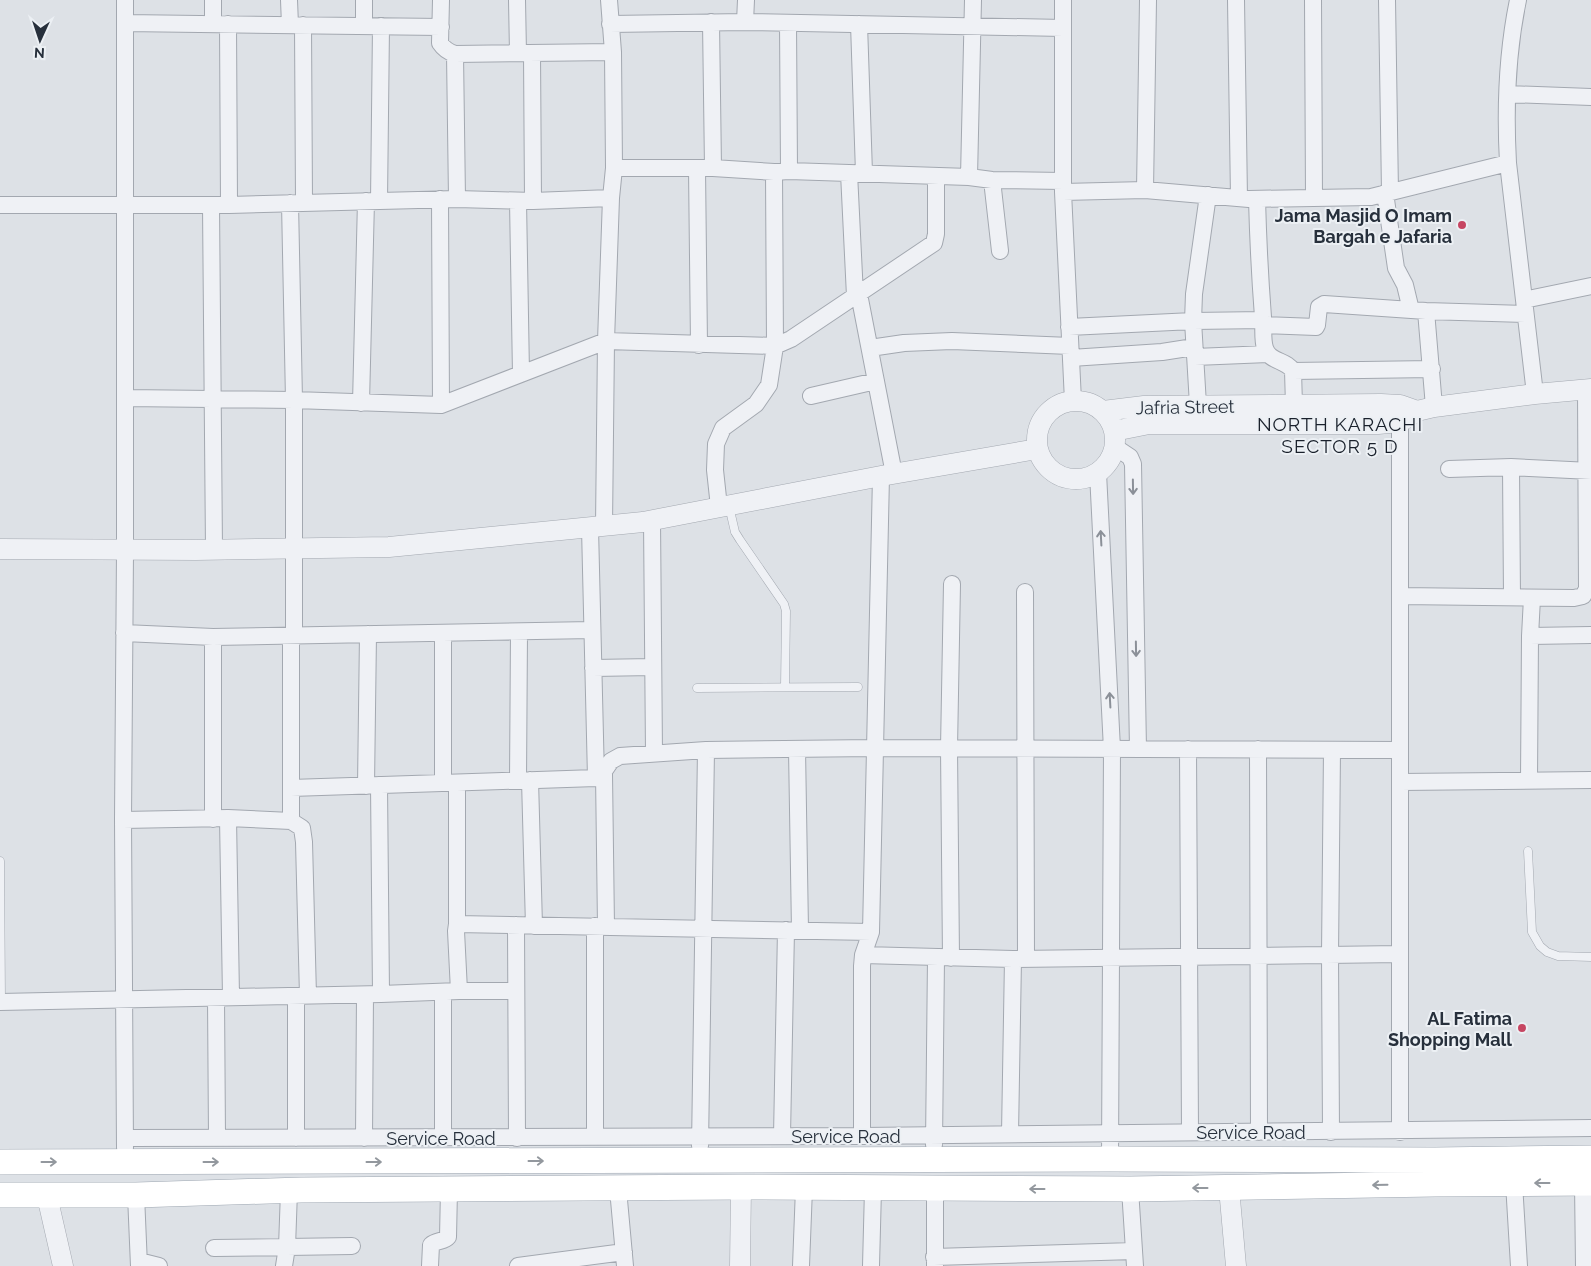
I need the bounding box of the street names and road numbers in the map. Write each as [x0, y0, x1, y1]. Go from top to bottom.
street label: Jafria Street [1135, 396, 1235, 418]
street label: Service Road [1196, 1122, 1306, 1143]
street label: Service Road [791, 1126, 901, 1147]
street label: Service Road [386, 1128, 496, 1149]

